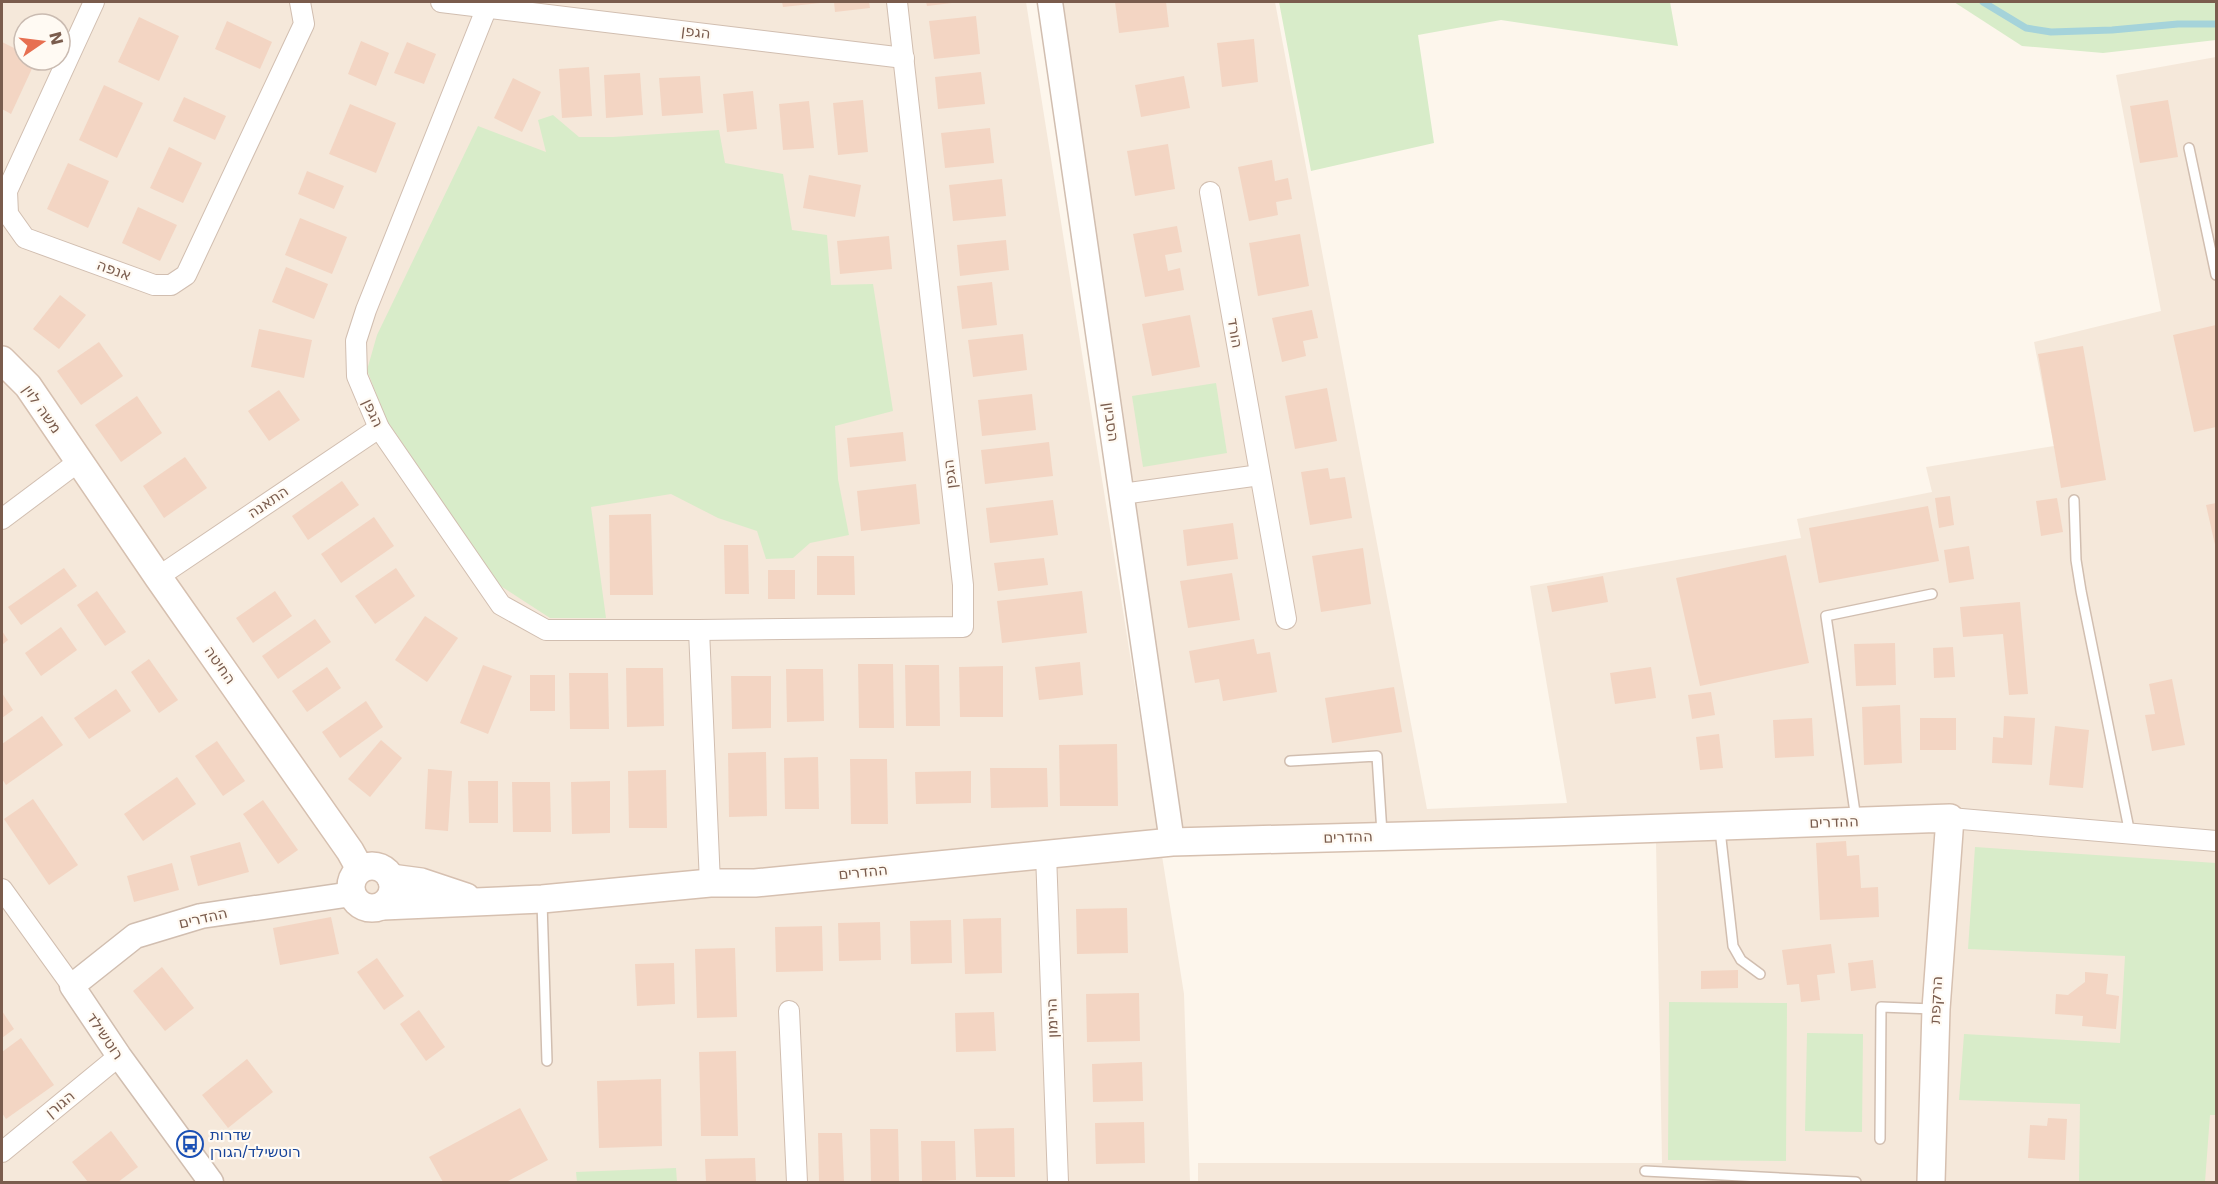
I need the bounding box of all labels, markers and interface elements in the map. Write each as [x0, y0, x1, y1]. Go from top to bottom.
north arrow [12, 12, 72, 72]
street label: הגפן [680, 21, 712, 43]
text: N [45, 30, 67, 47]
street label: אנפה [94, 256, 134, 284]
street label: הורד [1223, 316, 1247, 350]
street label: משה לוין [19, 381, 65, 437]
street label: הגפן [359, 396, 387, 430]
street label: הסביון [1099, 401, 1123, 443]
street label: הגפן [939, 458, 961, 490]
street label: התאנה [244, 482, 292, 522]
street label: החיטה [200, 642, 240, 688]
street label: ההדרים [1809, 812, 1859, 832]
street label: ההדרים [1323, 827, 1373, 847]
street label: ההדרים [837, 860, 889, 884]
street label: ההדרים [177, 904, 229, 932]
street label: הרקפת [1926, 975, 1946, 1025]
street label: הרימון [1042, 998, 1062, 1038]
street label: רוטשילד [83, 1009, 127, 1063]
street label: הגורן [42, 1087, 78, 1121]
place label: שדרות רוטשילד/הגורן [210, 1126, 301, 1161]
bus stop icon: שדרות רוטשילד/הגורן [175, 1129, 205, 1159]

